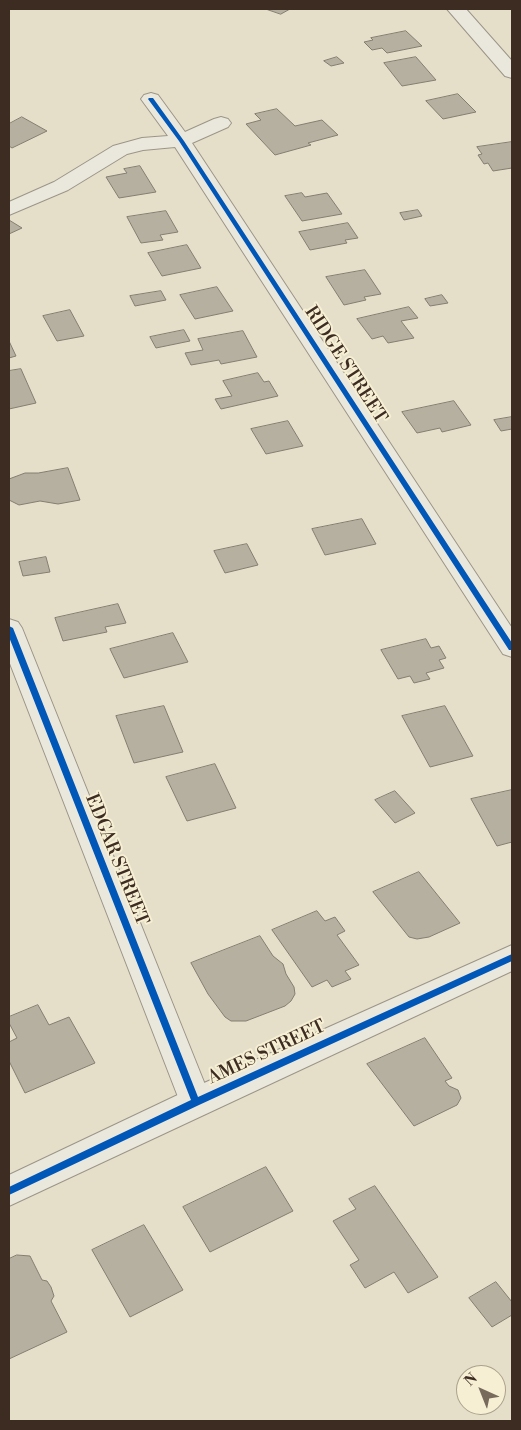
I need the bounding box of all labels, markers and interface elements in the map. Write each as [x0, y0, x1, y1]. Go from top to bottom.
street label: RIDGE STREET [299, 302, 391, 428]
street label: EDGAR STREET [80, 791, 152, 929]
street label: AMES STREET [205, 1016, 329, 1090]
north arrow [456, 1365, 506, 1415]
text: N [461, 1370, 482, 1390]

